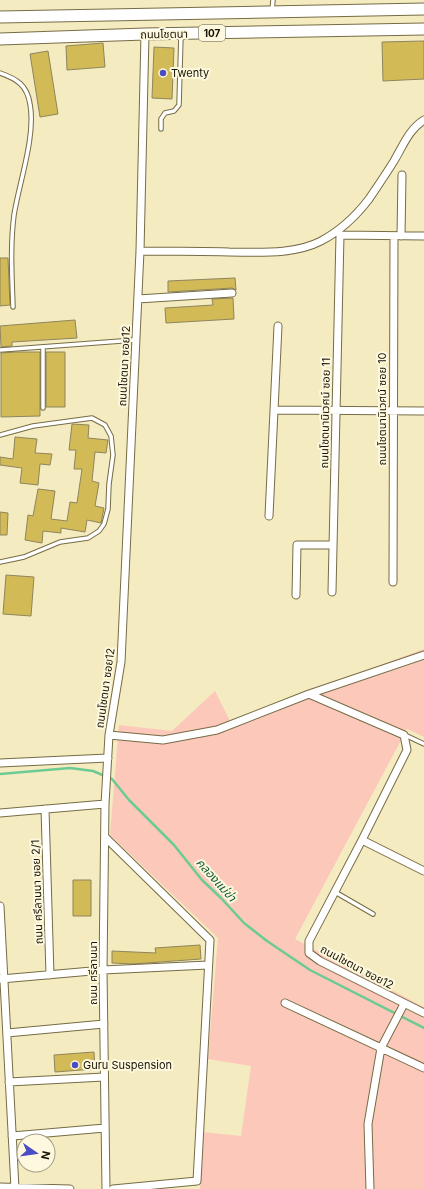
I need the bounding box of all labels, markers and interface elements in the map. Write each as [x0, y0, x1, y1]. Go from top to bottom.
road number: 107 [199, 25, 225, 41]
street label: ถนนโชตนา [140, 27, 188, 41]
place label: Twenty [171, 66, 209, 80]
marker: Twenty [158, 68, 168, 78]
street label: ถนนโชตนา ซอย12 [115, 325, 133, 407]
street label: ถนนโชตนานิเวศน์ ซอย 10 [375, 352, 389, 466]
street label: ถนนโชตนานิเวศน์ ซอย 11 [317, 358, 333, 468]
street label: ถนนโชตนา ซอย12 [92, 647, 118, 729]
street label: ถนน ศรีลานนา ซอย 2/1 [28, 840, 46, 944]
water label: คลองแม่ข่า [193, 855, 240, 905]
street label: ถนน ศรีลานนา [86, 941, 100, 1005]
street label: ถนนโชตนา ซอย12 [318, 942, 396, 992]
place label: Guru Suspension [83, 1058, 172, 1072]
marker: Guru Suspension [70, 1060, 80, 1070]
north arrow [16, 1133, 56, 1173]
text: N [38, 1150, 54, 1161]

